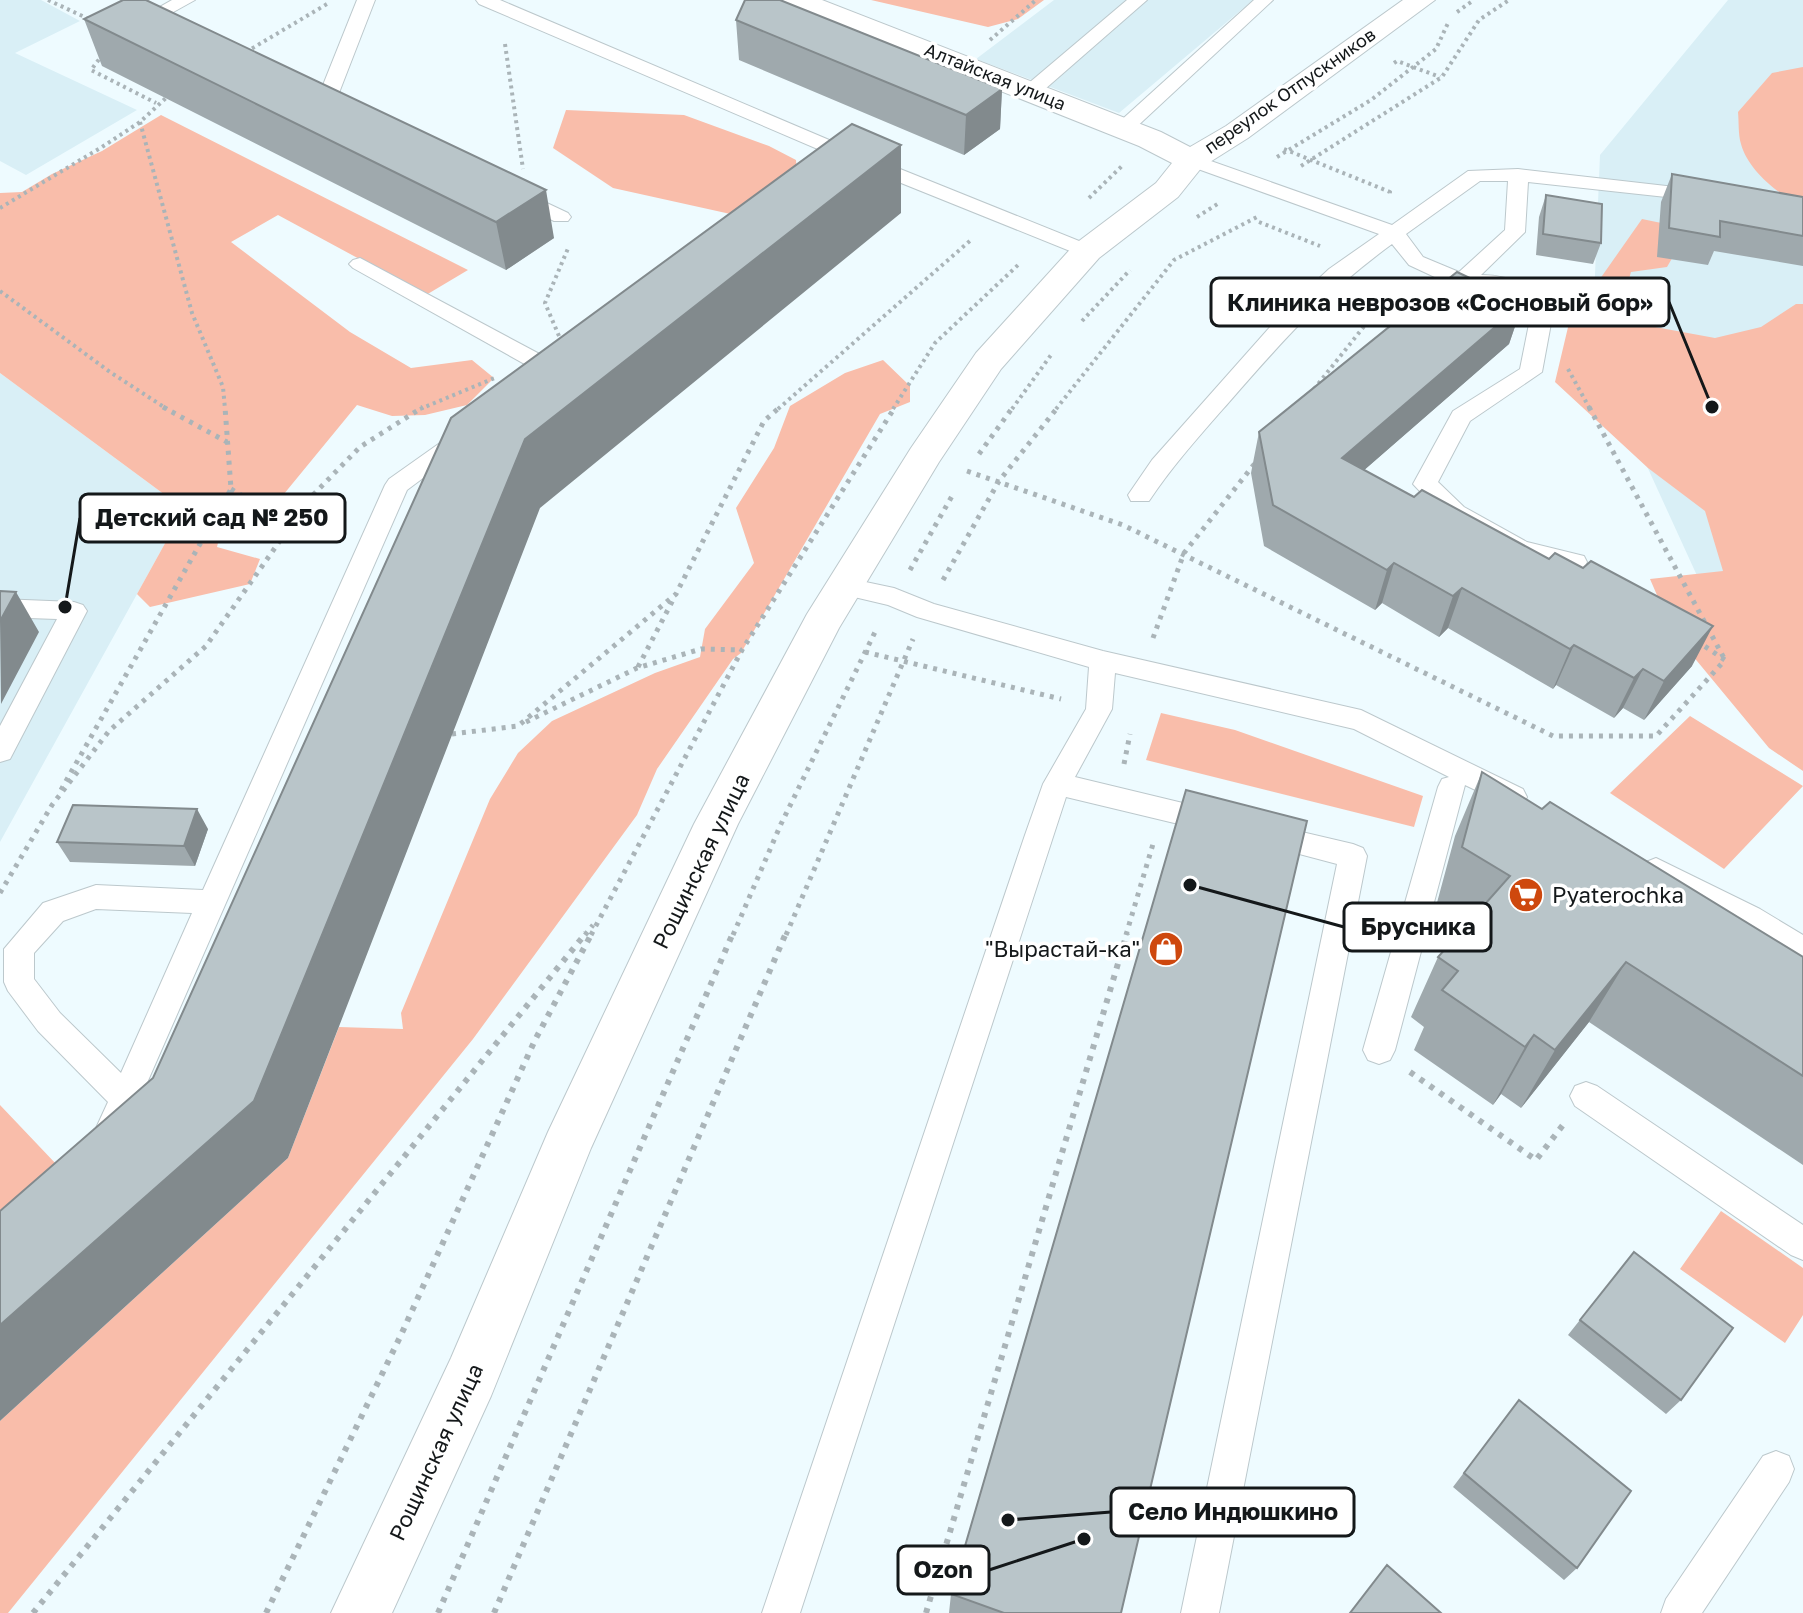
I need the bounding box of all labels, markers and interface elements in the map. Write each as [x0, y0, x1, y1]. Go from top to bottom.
street label: переулок Отпускников [1200, 23, 1379, 158]
street label: Алтайская улица [922, 38, 1069, 114]
callout: Клиника неврозов «Сосновый бор» [1211, 278, 1669, 326]
text: Клиника неврозов «Сосновый бор» [1227, 287, 1653, 316]
callout: Детский сад № 250 [80, 494, 345, 542]
text: Детский сад № 250 [95, 502, 329, 531]
street label: Рощинская улица [646, 769, 755, 953]
supermarket icon: Pyaterochka [1507, 876, 1545, 914]
place label: Pyaterochka [1552, 881, 1684, 908]
callout: Брусника [1344, 903, 1491, 951]
text: Брусника [1360, 911, 1476, 940]
shop icon: "Вырастай-ка" [1147, 930, 1185, 968]
place label: "Вырастай-ка" [985, 935, 1140, 962]
street label: Рощинская улица [383, 1359, 488, 1545]
callout: Село Индюшкино [1111, 1488, 1354, 1536]
text: Село Индюшкино [1128, 1496, 1338, 1525]
callout: Ozon [898, 1546, 989, 1594]
text: Ozon [913, 1554, 973, 1583]

